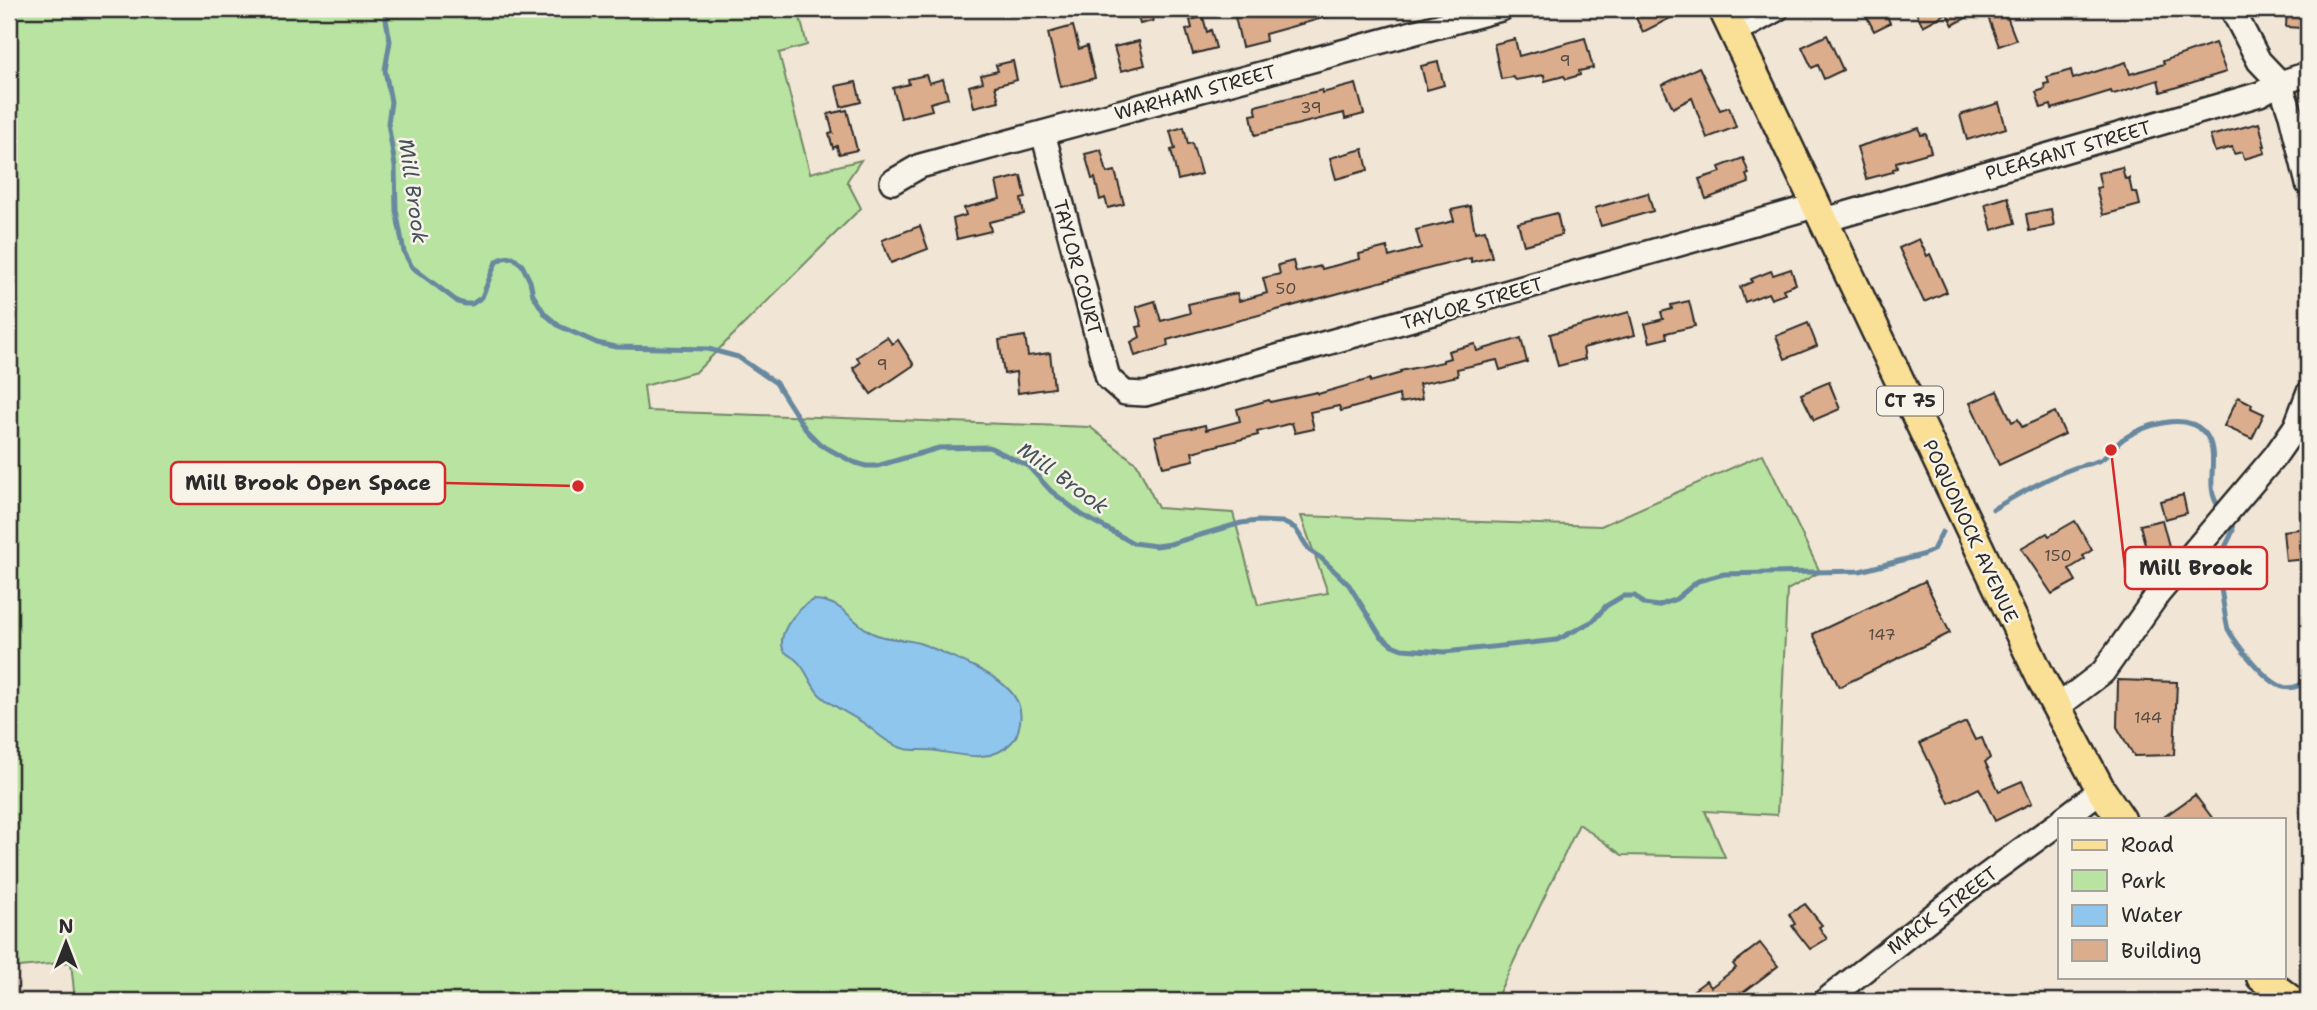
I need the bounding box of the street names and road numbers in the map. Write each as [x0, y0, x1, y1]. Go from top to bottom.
street label: WARHAM STREET [1112, 59, 1279, 126]
street label: PLEASANT STREET [1982, 115, 2154, 186]
street label: TAYLOR COURT [1047, 197, 1108, 338]
street label: TAYLOR STREET [1398, 271, 1546, 336]
road number: CT 75 [1877, 386, 1943, 416]
street label: POQUONOCK AVENUE [1917, 436, 2024, 627]
street label: MACK STREET [1882, 861, 2003, 960]

